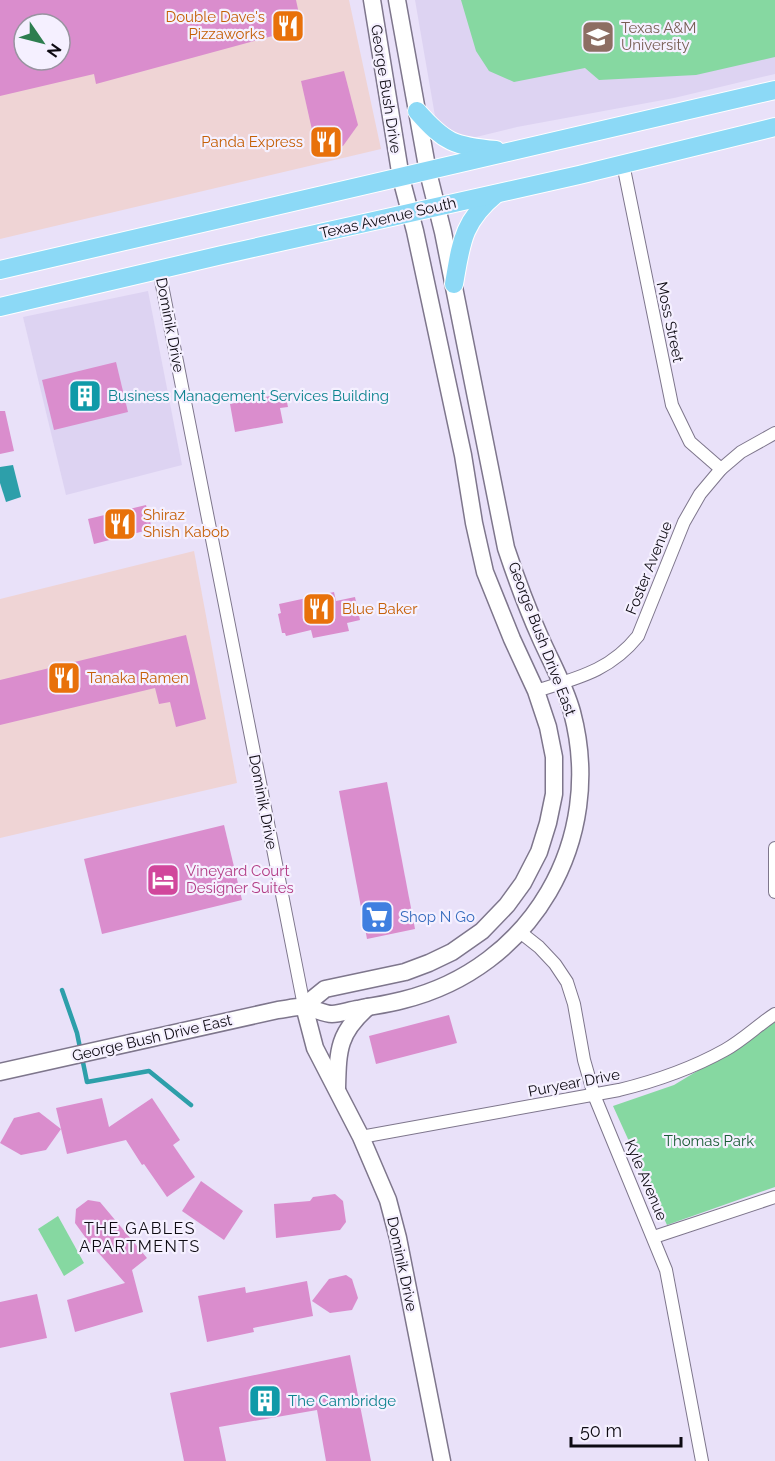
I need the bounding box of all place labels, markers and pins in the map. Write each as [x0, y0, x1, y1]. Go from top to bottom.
place label: Double Dave's Pizzaworks [165, 8, 265, 43]
restaurant icon: Double Dave's Pizzaworks [270, 8, 306, 44]
school or university icon: Texas A&M University [580, 19, 616, 55]
place label: Texas A&M University [621, 19, 696, 54]
restaurant icon: Panda Express [308, 124, 344, 160]
place label: Panda Express [201, 133, 303, 151]
building icon: Business Management Services Building [67, 378, 103, 414]
place label: Business Management Services Building [108, 387, 389, 405]
restaurant icon: Shiraz Shish Kabob [102, 506, 138, 542]
place label: Shiraz Shish Kabob [143, 506, 229, 541]
restaurant icon: Blue Baker [301, 591, 337, 627]
place label: Blue Baker [342, 600, 418, 618]
restaurant icon: Tanaka Ramen [46, 660, 82, 696]
place label: Tanaka Ramen [87, 669, 189, 687]
hotel icon: Vineyard Court Designer Suites [145, 862, 181, 898]
place label: Vineyard Court Designer Suites [186, 862, 294, 897]
supermarket icon: Shop N Go [359, 899, 395, 935]
place label: Shop N Go [400, 908, 475, 926]
building icon: The Cambridge [247, 1383, 283, 1419]
place label: The Cambridge [288, 1392, 396, 1410]

